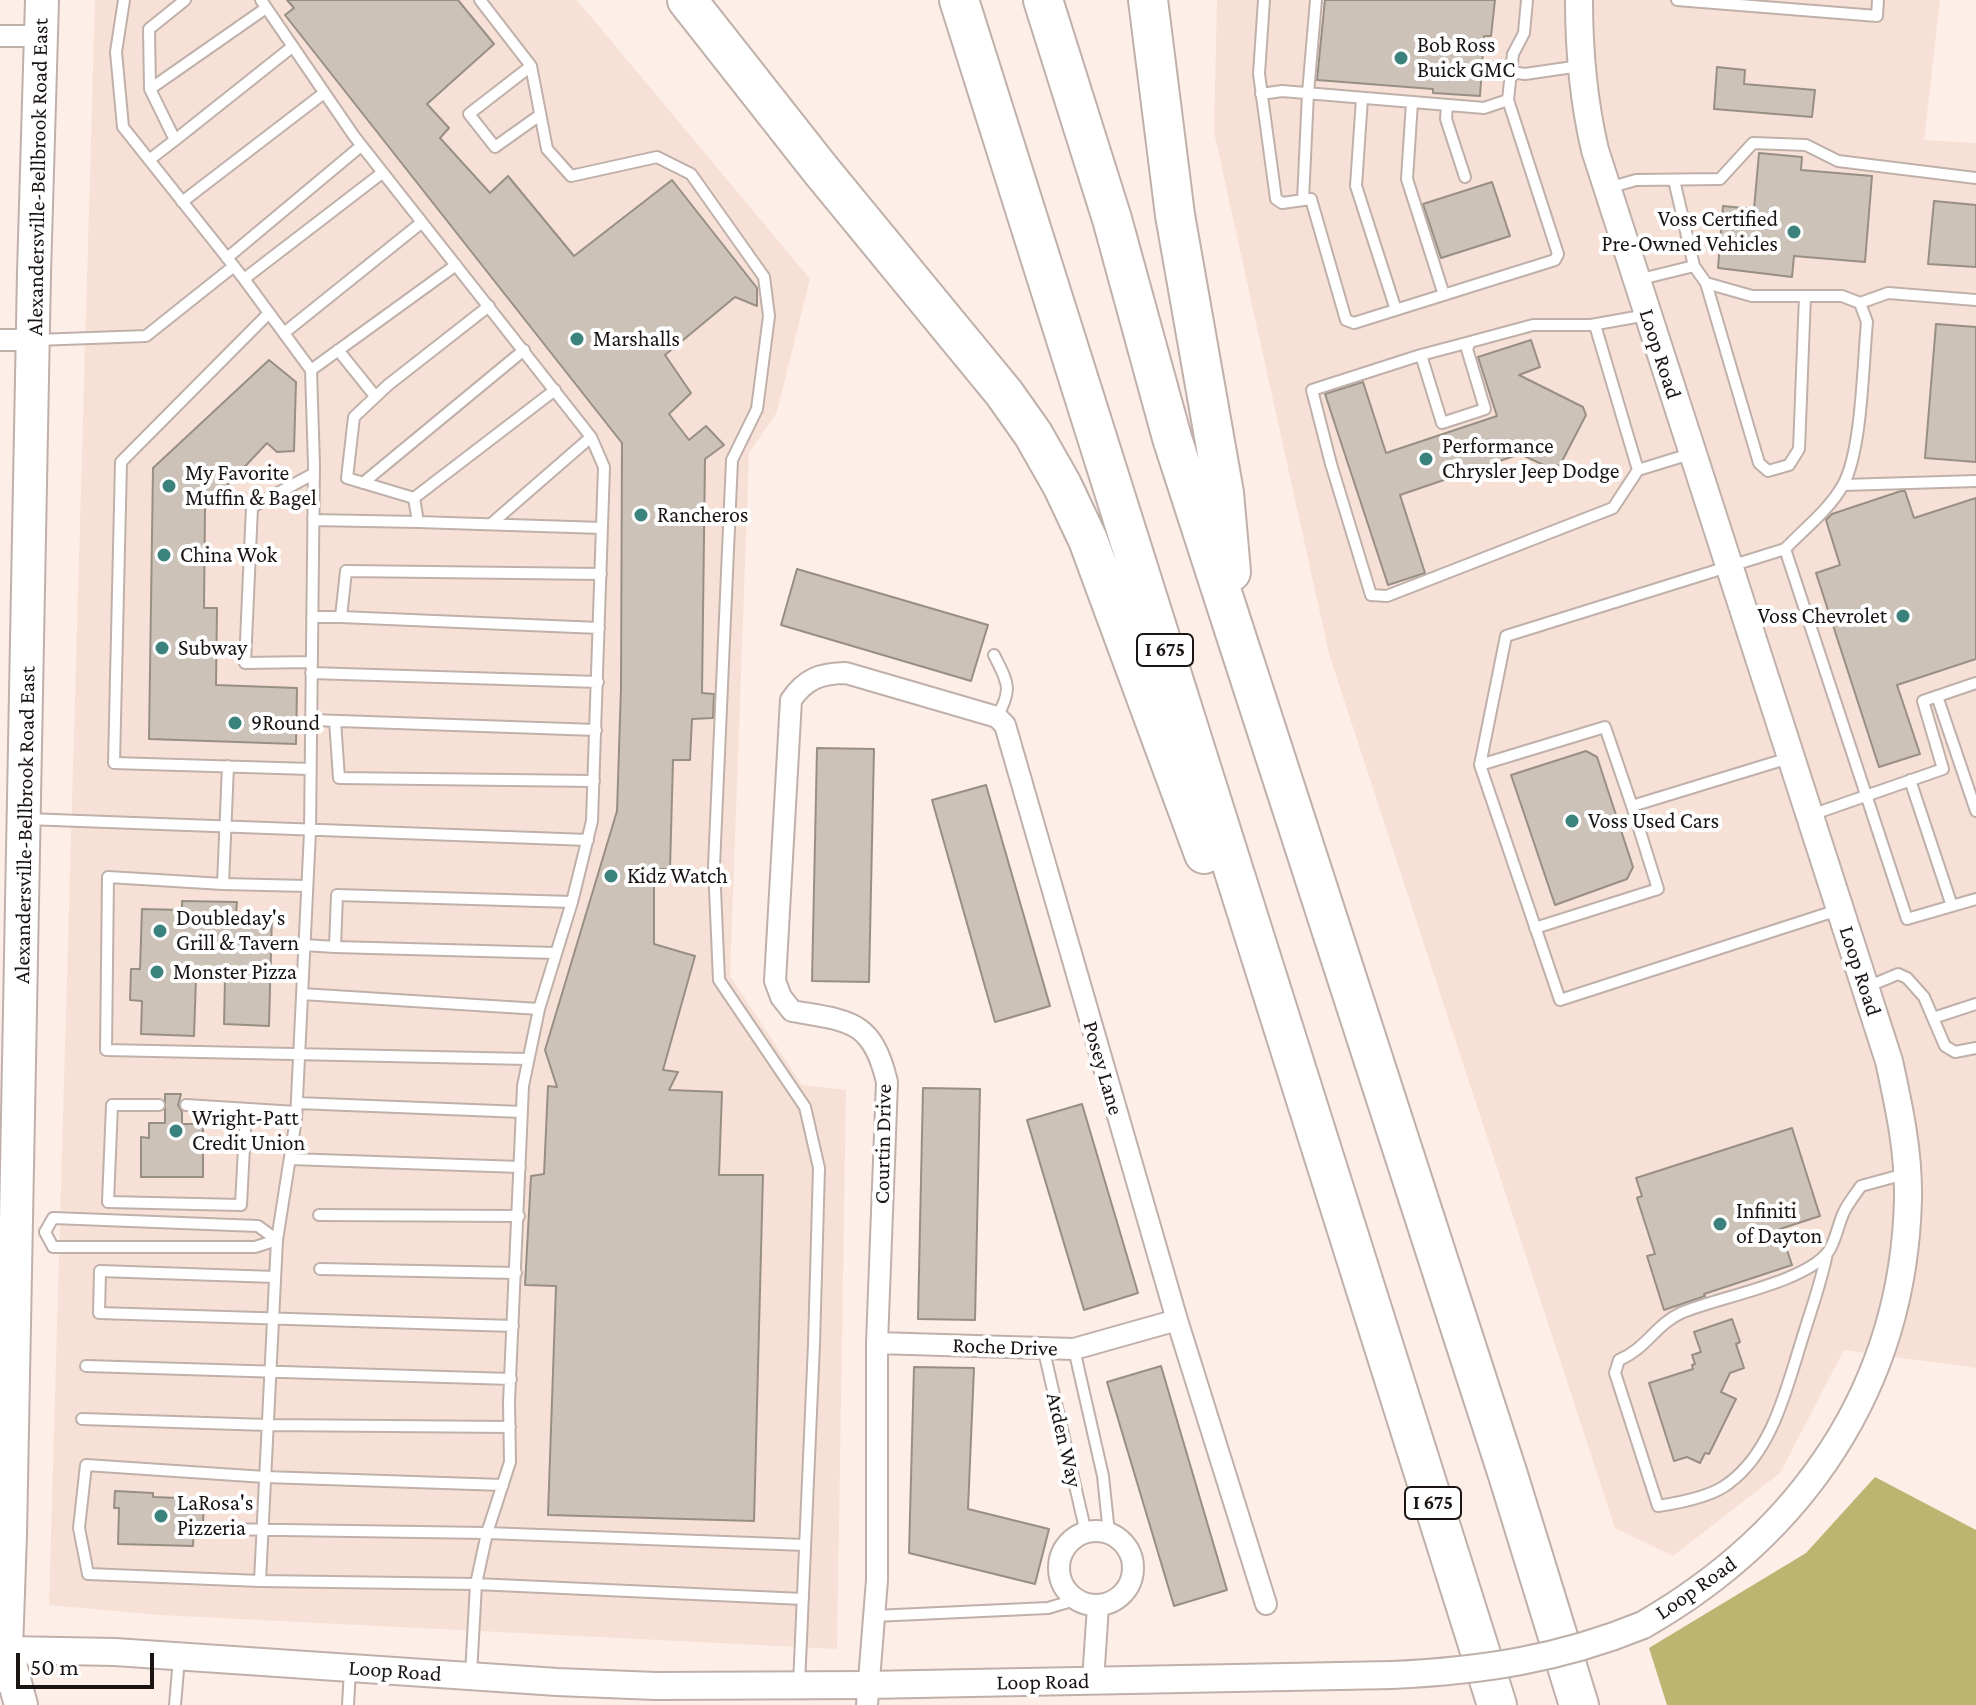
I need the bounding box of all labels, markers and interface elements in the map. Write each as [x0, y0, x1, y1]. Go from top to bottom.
street label: Alexandersville-Bellbrook Road East [22, 18, 54, 336]
place label: Bob Ross Buick GMC [1417, 32, 1515, 84]
marker: Bob Ross Buick GMC [1392, 49, 1410, 67]
place label: Voss Certified Pre-Owned Vehicles [1601, 206, 1778, 258]
marker: Voss Certified Pre-Owned Vehicles [1785, 223, 1803, 241]
street label: Loop Road [1633, 306, 1687, 402]
place label: Marshalls [593, 326, 680, 352]
marker: Marshalls [568, 330, 586, 348]
place label: Performance Chrysler Jeep Dodge [1442, 433, 1620, 484]
marker: Performance Chrysler Jeep Dodge [1417, 450, 1435, 468]
place label: My Favorite Muffin & Bagel [185, 460, 317, 512]
marker: My Favorite Muffin & Bagel [160, 477, 178, 495]
place label: Rancheros [657, 502, 748, 528]
marker: Rancheros [632, 506, 650, 524]
place label: China Wok [180, 542, 277, 568]
marker: China Wok [155, 546, 173, 564]
place label: Voss Chevrolet [1757, 603, 1887, 629]
marker: Voss Chevrolet [1894, 607, 1912, 625]
road number: I 675 [1137, 634, 1193, 666]
place label: Subway [178, 635, 247, 661]
marker: Subway [153, 639, 171, 657]
street label: Alexandersville-Bellbrook Road East [9, 666, 41, 984]
place label: 9Round [251, 710, 320, 736]
marker: 9Round [226, 714, 244, 732]
place label: Voss Used Cars [1588, 808, 1719, 834]
marker: Voss Used Cars [1563, 812, 1581, 830]
place label: Kidz Watch [627, 863, 728, 889]
marker: Kidz Watch [602, 867, 620, 885]
place label: Doubleday's Grill & Tavern [176, 905, 299, 956]
marker: Doubleday's Grill & Tavern [151, 922, 169, 940]
street label: Loop Road [1833, 923, 1887, 1019]
place label: Monster Pizza [173, 959, 297, 985]
marker: Monster Pizza [148, 963, 166, 981]
street label: Posey Lane [1077, 1018, 1129, 1118]
street label: Courtin Drive [869, 1084, 897, 1204]
place label: Wright-Patt Credit Union [192, 1105, 305, 1156]
marker: Wright-Patt Credit Union [167, 1122, 185, 1140]
place label: Infiniti of Dayton [1736, 1198, 1822, 1250]
marker: Infiniti of Dayton [1711, 1215, 1729, 1233]
street label: Roche Drive [952, 1332, 1058, 1362]
street label: Arden Way [1040, 1390, 1088, 1490]
road number: I 675 [1405, 1487, 1461, 1519]
place label: LaRosa's Pizzeria [177, 1490, 253, 1542]
marker: LaRosa's Pizzeria [152, 1507, 170, 1525]
street label: Loop Road [1650, 1550, 1742, 1626]
scale bar [20, 1637, 158, 1687]
text: 50 m [30, 1653, 79, 1680]
street label: Loop Road [348, 1655, 442, 1687]
street label: Loop Road [996, 1668, 1090, 1696]

